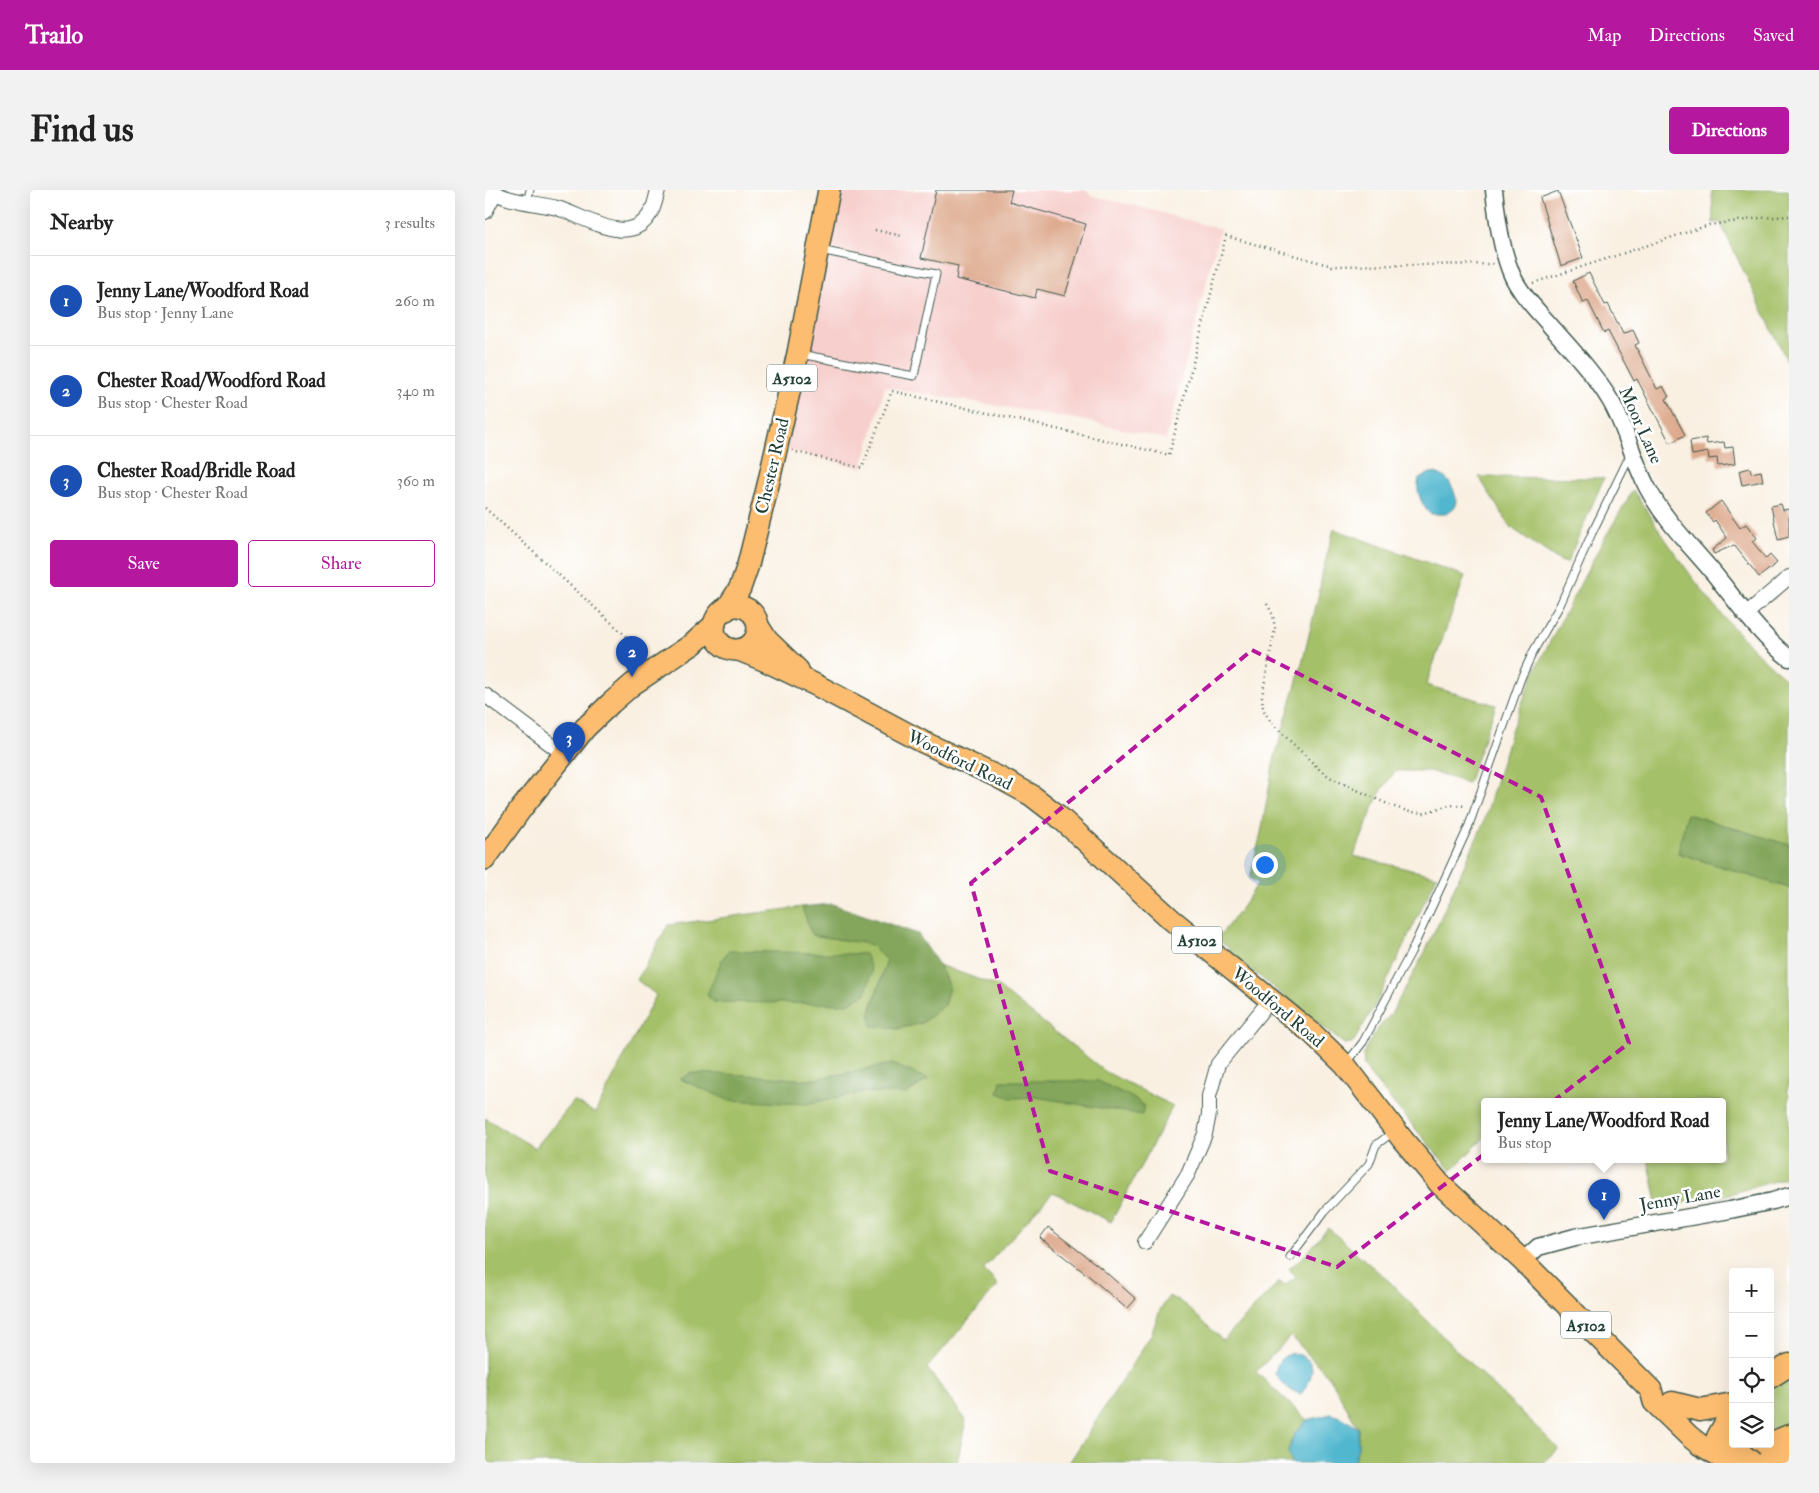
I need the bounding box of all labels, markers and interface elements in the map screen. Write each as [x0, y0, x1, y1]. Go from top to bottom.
text: Trailo [25, 20, 83, 51]
text: Map [1588, 24, 1621, 47]
text: Directions [1649, 24, 1725, 47]
text: Saved [1753, 24, 1794, 47]
button: Directions [1669, 107, 1789, 154]
text: Find us [30, 108, 134, 152]
text: Nearby [50, 209, 113, 236]
text: 3 results [384, 213, 435, 233]
text: Jenny Lane/Woodford Road [97, 279, 309, 303]
text: 1 [63, 291, 69, 311]
text: 260 m [395, 291, 435, 311]
text: Bus stop · Jenny Lane [97, 303, 234, 323]
road number: A5102 [767, 364, 817, 392]
text: Chester Road/Woodford Road [97, 369, 326, 393]
text: 2 [62, 381, 70, 401]
text: 340 m [396, 381, 435, 401]
street label: Moor Lane [1613, 383, 1668, 468]
text: Bus stop · Chester Road [97, 393, 248, 413]
street label: Chester Road [750, 416, 795, 516]
text: Chester Road/Bridle Road [97, 459, 295, 483]
text: 3 [63, 471, 69, 491]
text: 360 m [397, 471, 435, 491]
text: Bus stop · Chester Road [97, 483, 248, 503]
button: Save [50, 540, 238, 587]
button: Share [248, 540, 435, 587]
pin: 2 [616, 636, 648, 677]
pin: 3 [553, 722, 585, 763]
street label: Woodford Road [903, 725, 1016, 796]
your location [1252, 852, 1278, 878]
road number: A5102 [1172, 926, 1222, 954]
street label: Woodford Road [1226, 961, 1329, 1053]
popup [1481, 1098, 1726, 1163]
text: Jenny Lane/Woodford Road [1498, 1109, 1709, 1133]
text: Bus stop [1498, 1133, 1552, 1153]
pin: 1 [1588, 1179, 1620, 1220]
street label: Jenny Lane [1637, 1180, 1723, 1217]
map controls [1729, 1268, 1774, 1448]
button: + [1729, 1268, 1774, 1313]
road number: A5102 [1561, 1312, 1611, 1338]
button: − [1729, 1313, 1774, 1358]
button: locate [1729, 1358, 1774, 1403]
button: layers [1729, 1403, 1774, 1448]

